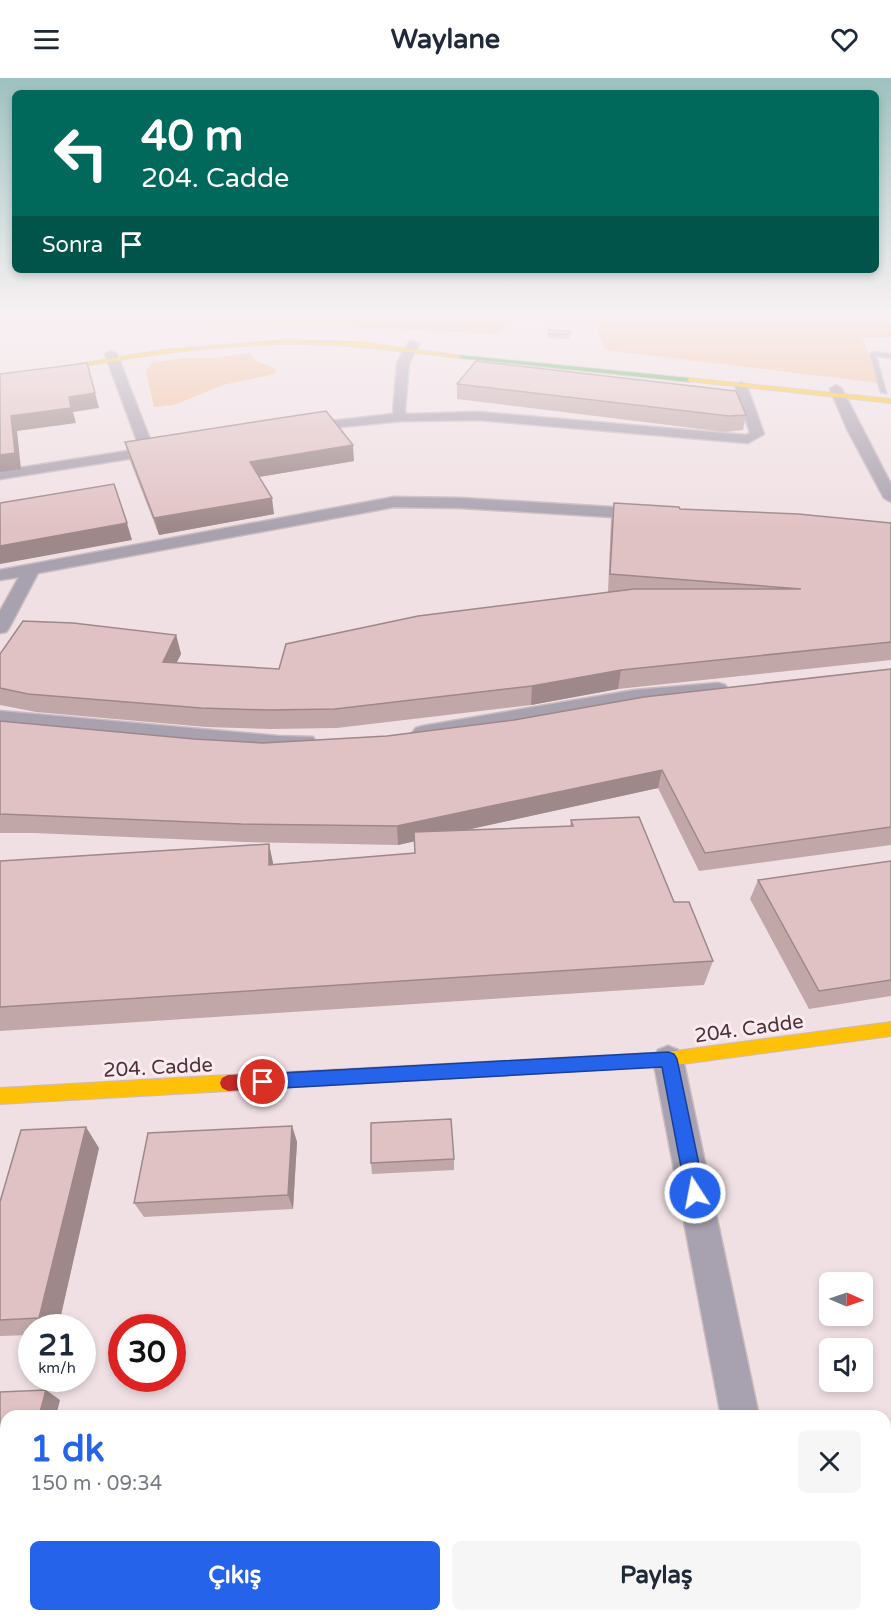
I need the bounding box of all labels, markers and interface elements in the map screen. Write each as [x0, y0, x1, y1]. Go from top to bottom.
icon: menu [30, 23, 63, 56]
text: Waylane [391, 23, 500, 56]
icon: heart [828, 23, 861, 56]
text: 40 m [141, 111, 243, 162]
icon: left [42, 114, 120, 192]
text: 204. Cadde [141, 162, 289, 195]
icon: arrive [115, 228, 148, 261]
text: Sonra [42, 232, 103, 258]
street label: 204. Cadde [693, 1009, 805, 1049]
street label: 204. Cadde [103, 1053, 213, 1083]
pin [237, 1056, 288, 1107]
icon: arrive [246, 1065, 279, 1098]
position arrow [663, 1161, 727, 1225]
north arrow [819, 1272, 873, 1326]
map controls [819, 1272, 873, 1392]
speed limit sign: 30 [108, 1314, 186, 1392]
text: 21 [38, 1327, 76, 1364]
button: sound [819, 1338, 873, 1392]
text: km/h [38, 1359, 76, 1377]
text: 1 dk [30, 1428, 104, 1471]
button: close [798, 1430, 861, 1493]
text: 150 m · 09:34 [30, 1472, 162, 1496]
button: Çıkış [30, 1541, 440, 1610]
button: Paylaş [452, 1541, 861, 1610]

